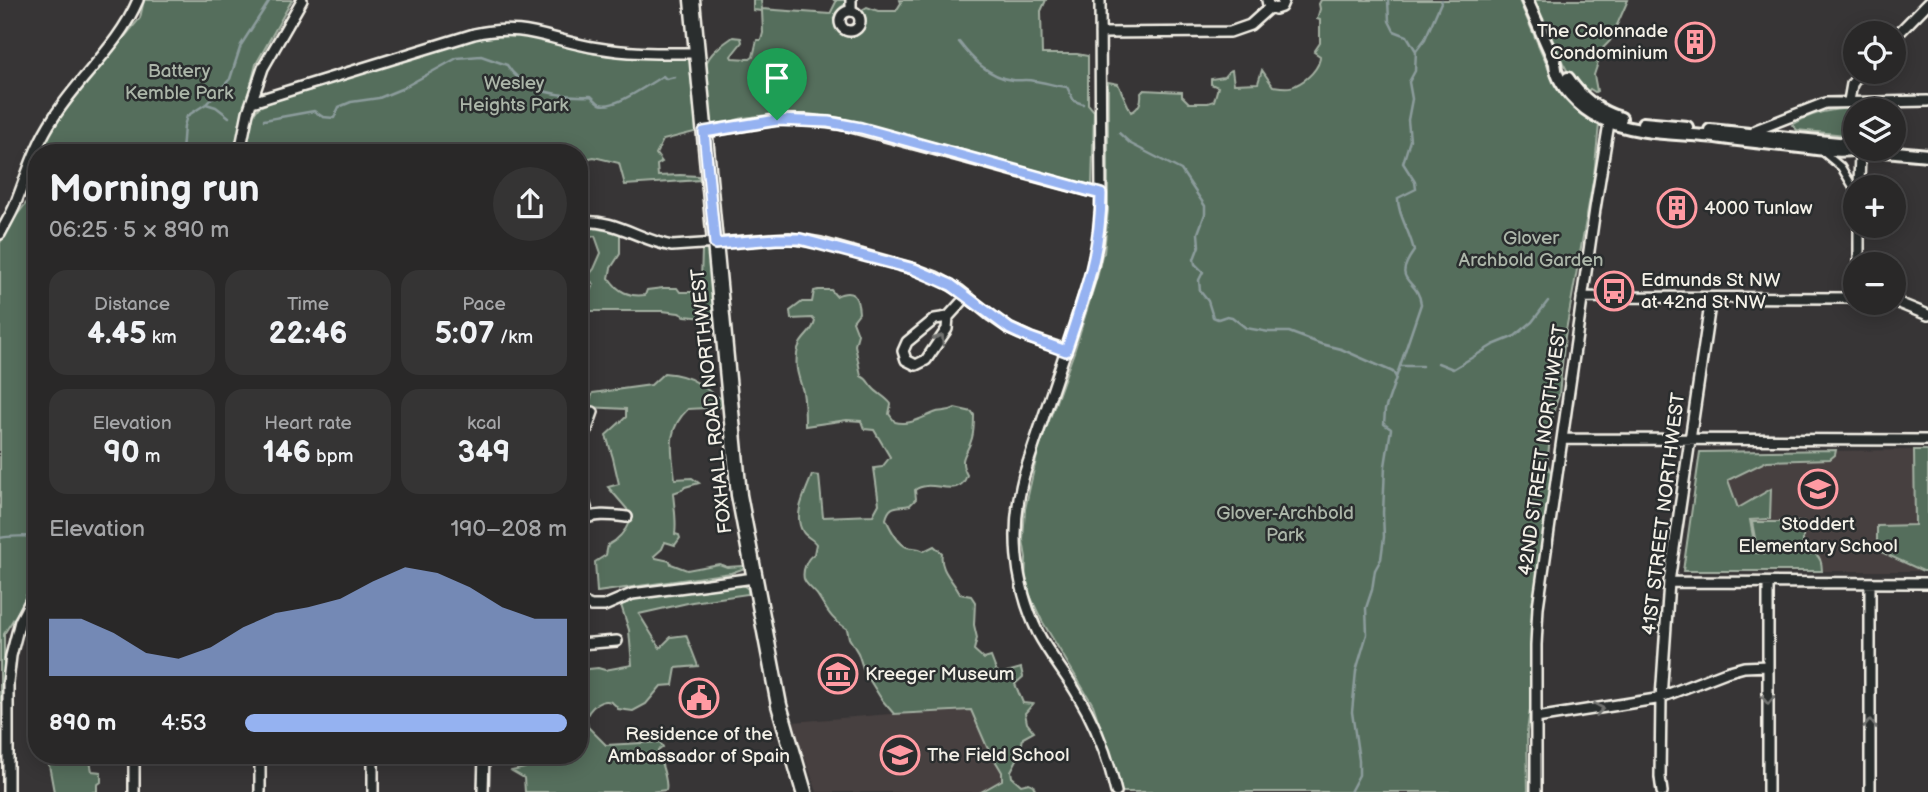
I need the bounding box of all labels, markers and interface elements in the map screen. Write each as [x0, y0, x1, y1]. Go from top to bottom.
place label: The Colonnade Condominium [1537, 20, 1668, 65]
building icon: The Colonnade Condominium [1674, 21, 1716, 63]
map controls [1843, 21, 1906, 315]
button: locate [1843, 21, 1906, 84]
pin [747, 48, 807, 120]
icon: arrive [758, 59, 796, 97]
park label: Battery Kemble Park [125, 60, 234, 105]
park label: Wesley Heights Park [459, 72, 569, 117]
button: layers [1843, 98, 1906, 161]
text: Morning run [49, 167, 260, 212]
button: share [493, 167, 567, 241]
button: + [1843, 175, 1906, 238]
building icon: 4000 Tunlaw [1656, 187, 1698, 229]
place label: 4000 Tunlaw [1704, 197, 1813, 220]
text: 06:25 · 5 × 890 m [49, 216, 229, 244]
park label: Glover Archbold Garden [1459, 227, 1603, 272]
button: − [1843, 252, 1906, 315]
street label: FOXHALL ROAD NORTHWEST [687, 267, 737, 535]
place label: Edmunds St NW at 42nd St NW [1641, 269, 1781, 314]
bus stop icon: Edmunds St NW at 42nd St NW [1593, 270, 1635, 312]
text: Distance [94, 293, 170, 316]
text: Time [287, 293, 329, 316]
text: Pace [462, 293, 506, 316]
text: 4.45 [87, 316, 147, 352]
text: 22:46 [269, 316, 348, 352]
text: 5:07 [435, 316, 495, 352]
street label: 42ND STREET NORTHWEST [1514, 322, 1572, 577]
text: km [147, 326, 177, 349]
text: /km [495, 326, 533, 349]
one-way arrow [932, 333, 945, 346]
street label: 41ST STREET NORTHWEST [1638, 391, 1690, 637]
text: Elevation [92, 412, 172, 435]
text: Heart rate [264, 412, 352, 435]
text: kcal [467, 412, 501, 435]
text: 90 [103, 435, 140, 471]
text: 146 [262, 435, 311, 471]
text: 349 [458, 435, 510, 471]
text: m [140, 445, 161, 468]
text: bpm [311, 445, 354, 468]
school or university icon: Stoddert Elementary School [1797, 468, 1839, 510]
park label: Glover-Archbold Park [1216, 502, 1354, 547]
place label: Stoddert Elementary School [1738, 513, 1898, 558]
text: Elevation [49, 515, 145, 543]
text: 190–208 m [450, 515, 567, 543]
museum icon: Kreeger Museum [817, 653, 859, 695]
place label: Kreeger Museum [865, 663, 1014, 686]
public building icon: Residence of the Ambassador of Spain [678, 677, 720, 719]
one-way arrow [1760, 695, 1776, 706]
one-way arrow [1593, 702, 1604, 717]
text: 890 m [49, 709, 116, 737]
text: 4:53 [161, 709, 207, 737]
one-way arrow [1862, 718, 1878, 729]
place label: Residence of the Ambassador of Spain [608, 723, 790, 768]
school or university icon: The Field School [879, 734, 921, 776]
place label: The Field School [927, 744, 1070, 767]

